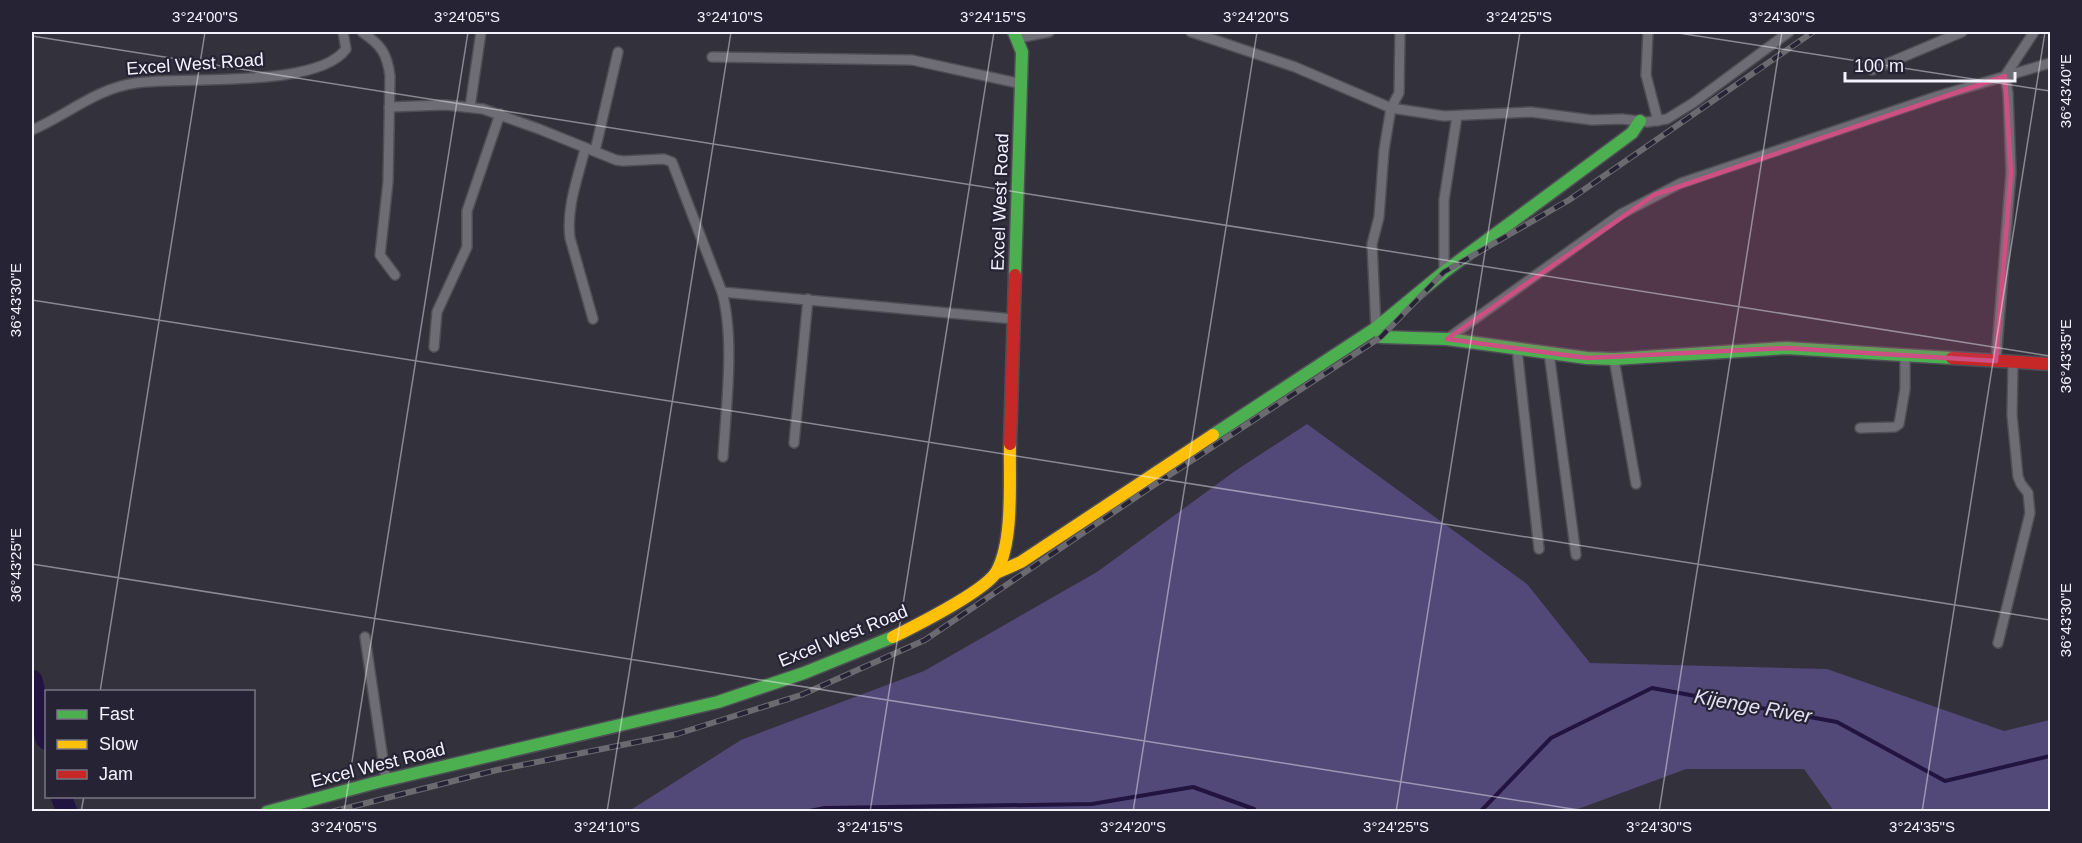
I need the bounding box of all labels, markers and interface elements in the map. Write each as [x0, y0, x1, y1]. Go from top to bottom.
text: 3°24'00"S [172, 8, 238, 25]
text: 3°24'05"S [434, 8, 500, 25]
text: 3°24'10"S [697, 8, 763, 25]
text: 3°24'15"S [960, 8, 1026, 25]
text: 3°24'20"S [1223, 8, 1289, 25]
text: 3°24'25"S [1486, 8, 1552, 25]
text: 3°24'30"S [1749, 8, 1815, 25]
scale bar [1845, 45, 2014, 83]
street label: Excel West Road [126, 49, 264, 79]
text: 36°43'40"E [2057, 54, 2074, 128]
text: 100 m [1854, 56, 1904, 76]
street label: Excel West Road [988, 133, 1012, 271]
text: 36°43'30"E [7, 263, 24, 337]
text: 36°43'35"E [2057, 319, 2074, 393]
text: 36°43'25"E [7, 528, 24, 602]
text: 36°43'30"E [2057, 583, 2074, 657]
street label: Excel West Road [775, 601, 911, 671]
water label: Kijenge River [1693, 685, 1815, 727]
legend [45, 690, 255, 798]
text: Fast [99, 704, 134, 724]
text: Slow [99, 734, 139, 754]
street label: Excel West Road [309, 739, 447, 791]
text: Jam [99, 764, 133, 784]
text: 3°24'05"S [311, 818, 377, 835]
text: 3°24'10"S [574, 818, 640, 835]
text: 3°24'15"S [837, 818, 903, 835]
text: 3°24'20"S [1100, 818, 1166, 835]
text: 3°24'25"S [1363, 818, 1429, 835]
text: 3°24'30"S [1626, 818, 1692, 835]
text: 3°24'35"S [1889, 818, 1955, 835]

